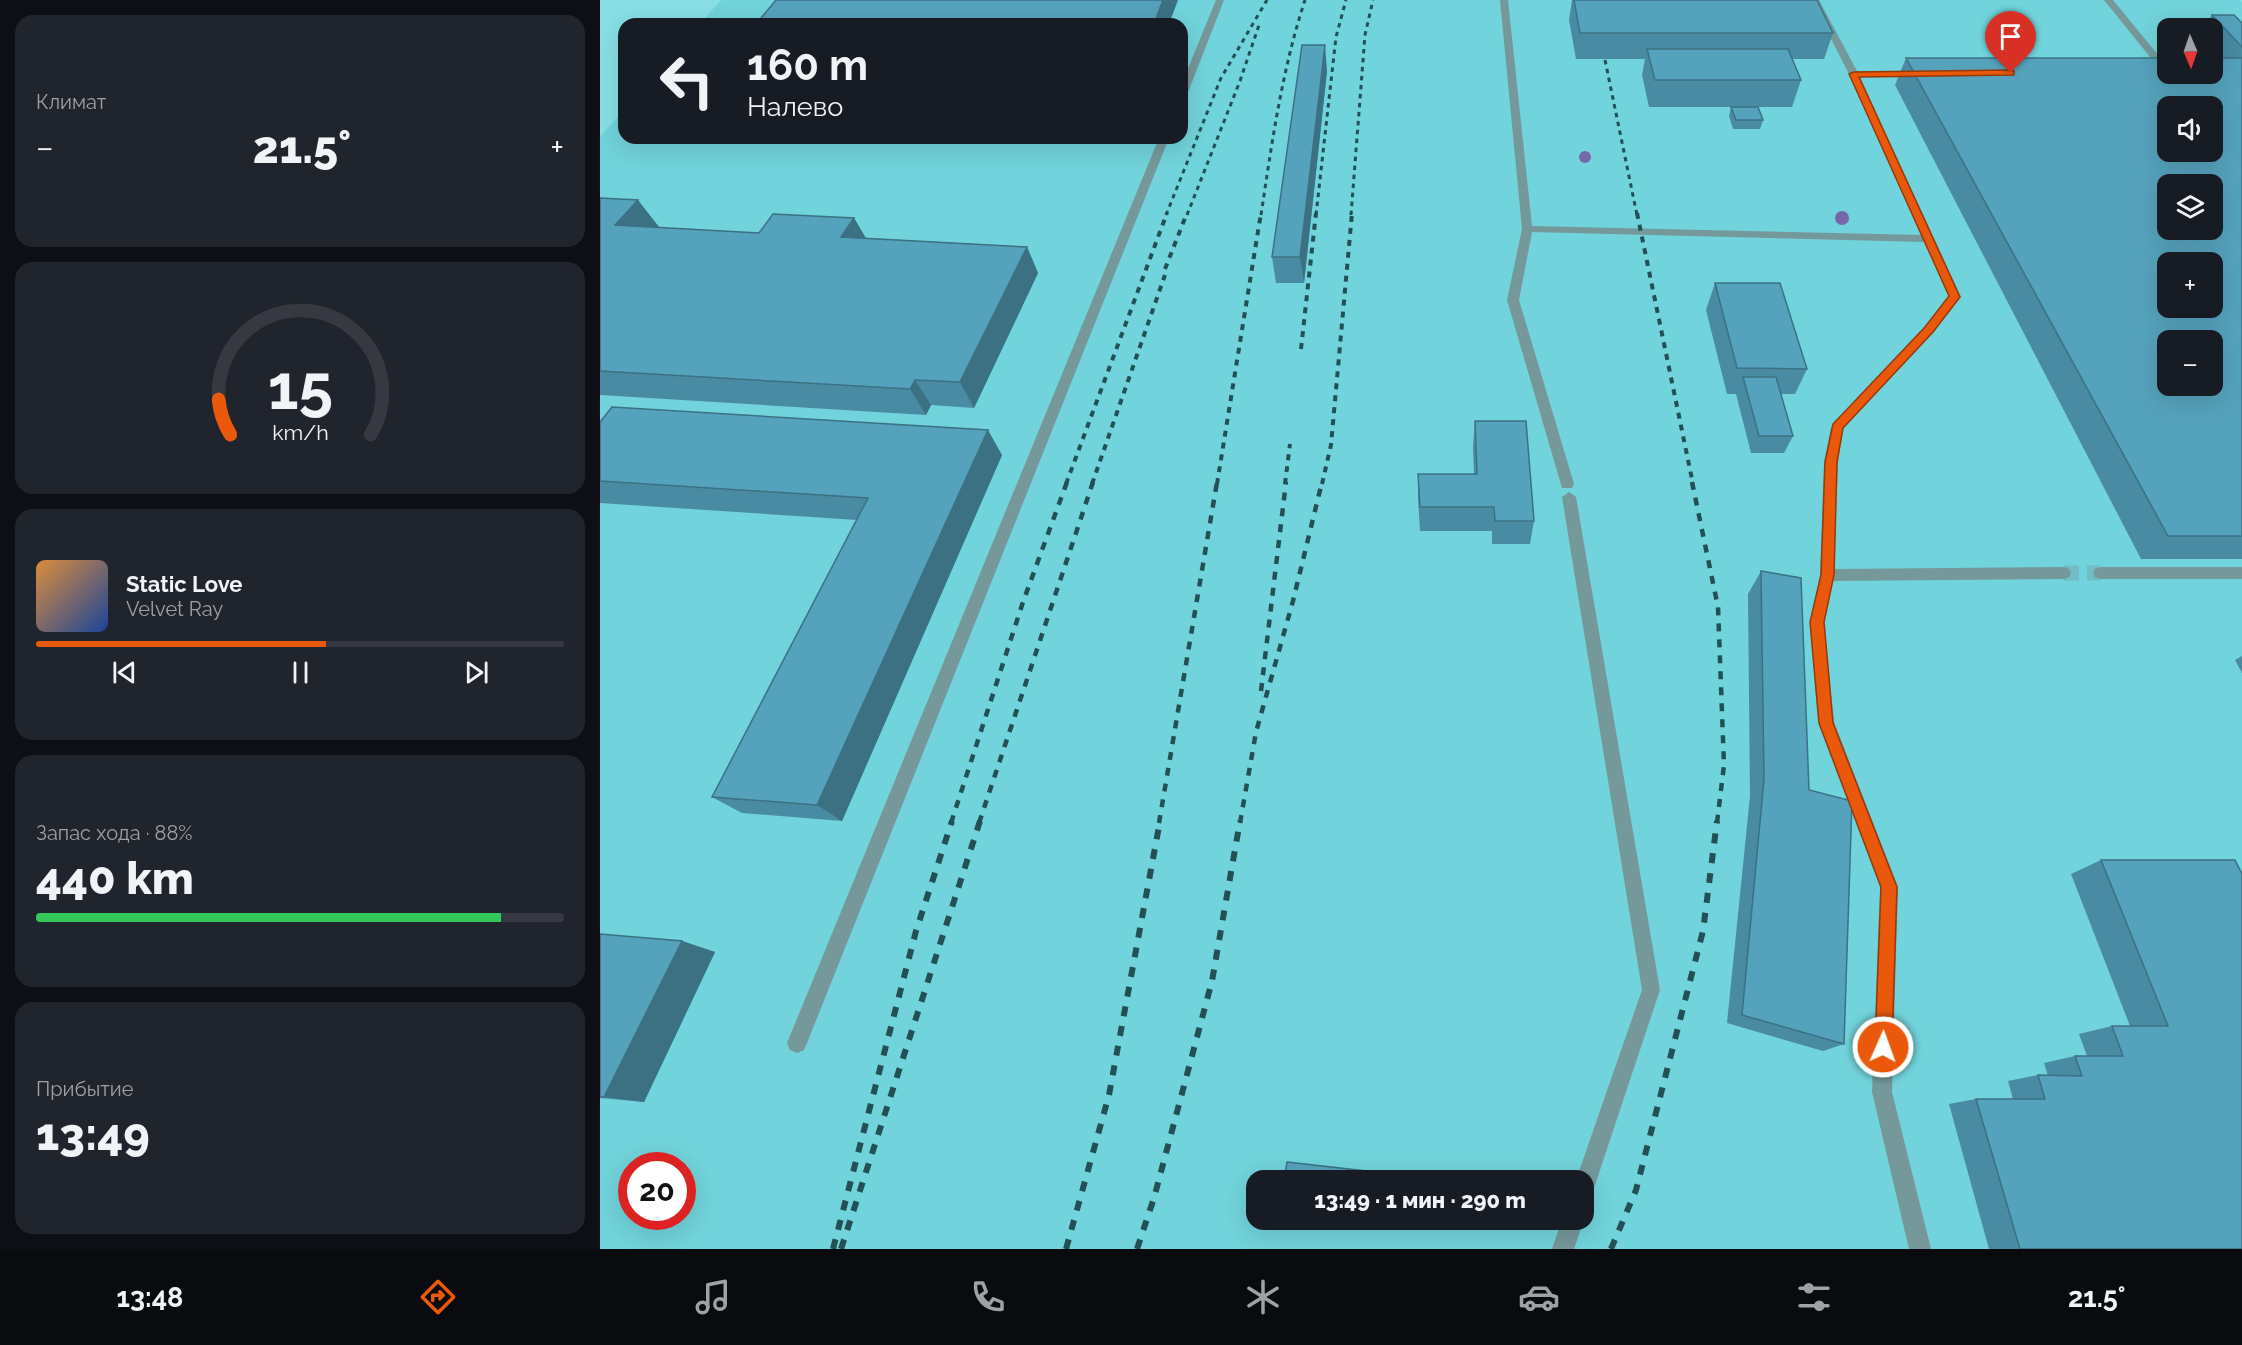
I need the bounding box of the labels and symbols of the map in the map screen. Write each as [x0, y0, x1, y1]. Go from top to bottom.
pin [1985, 11, 2036, 73]
north arrow [2157, 18, 2223, 84]
position arrow [1851, 1015, 1915, 1079]
speed limit sign: 20 [618, 1152, 696, 1230]

